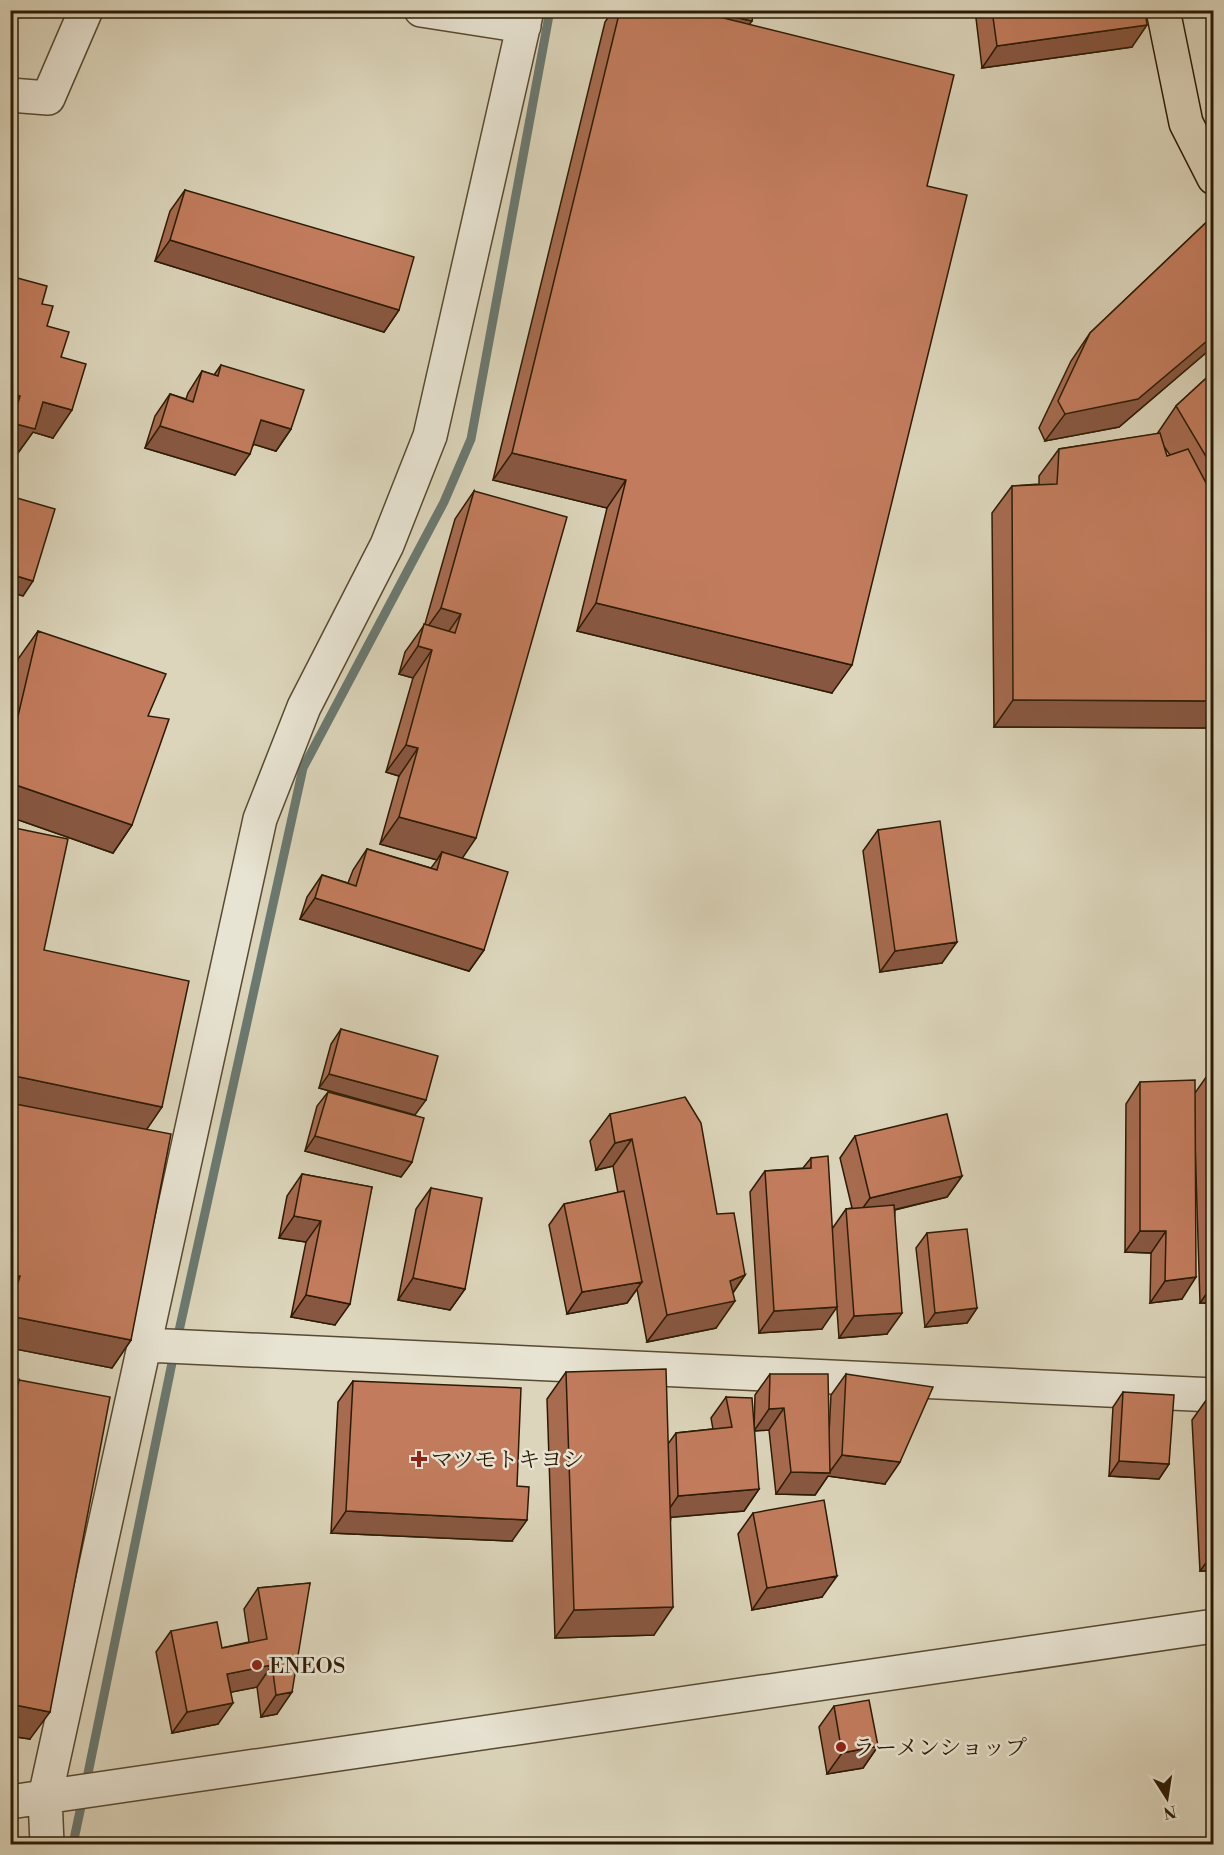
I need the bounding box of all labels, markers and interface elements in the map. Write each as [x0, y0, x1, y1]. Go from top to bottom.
place label: マツモトキヨシ [431, 1447, 584, 1474]
marker: マツモトキヨシ [412, 1452, 426, 1466]
place label: ENEOS [269, 1653, 345, 1680]
marker: ENEOS [250, 1658, 264, 1672]
place label: ラーメンショップ [853, 1735, 1027, 1762]
marker: ラーメンショップ [834, 1740, 848, 1754]
north arrow [1137, 1768, 1197, 1828]
text: N [1161, 1801, 1178, 1823]

